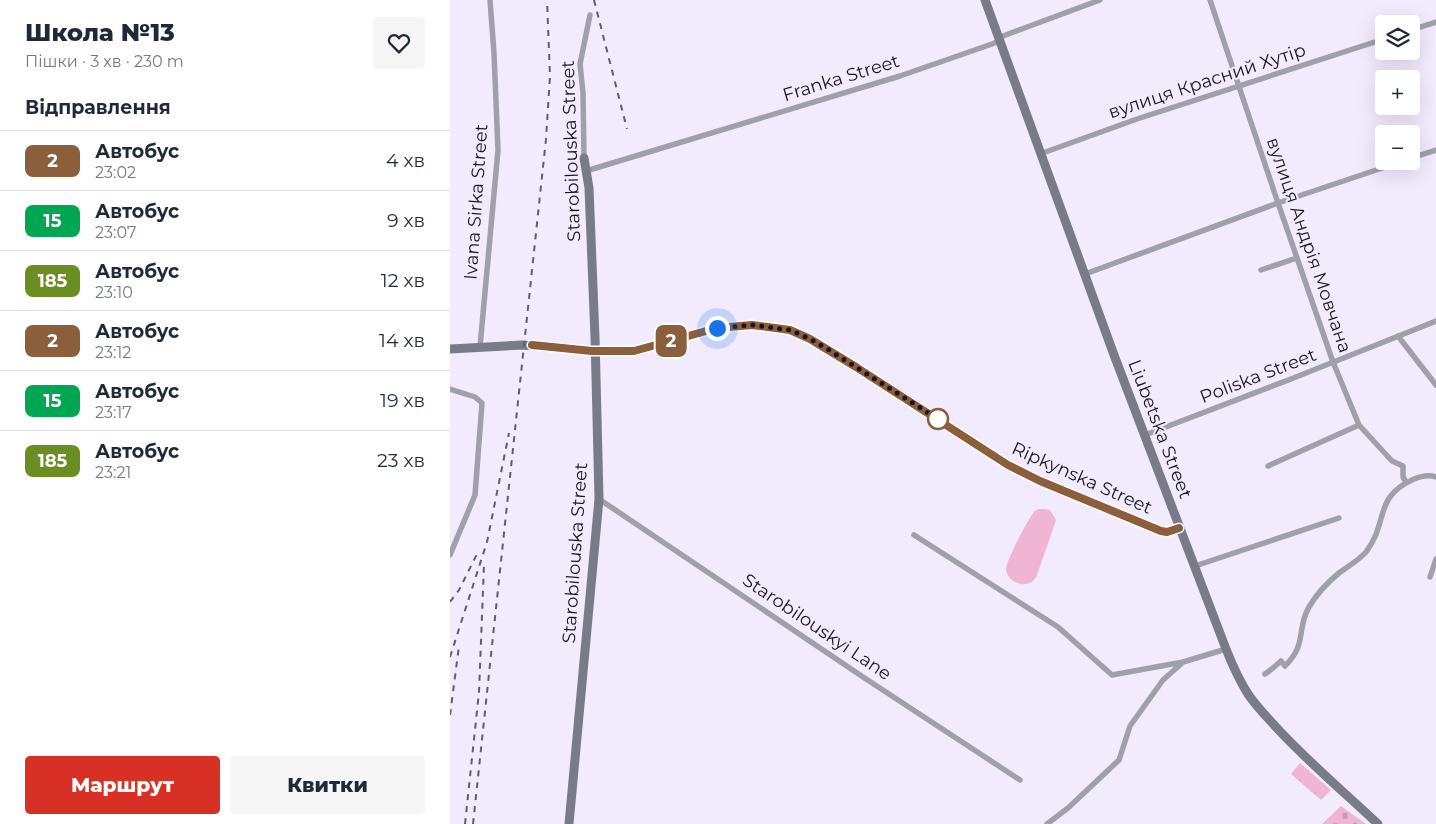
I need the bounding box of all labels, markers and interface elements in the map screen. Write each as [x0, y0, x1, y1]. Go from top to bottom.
map controls [1375, 15, 1420, 170]
button: layers [1375, 15, 1420, 60]
button: heart [373, 17, 425, 69]
text: Школа №13 [25, 18, 175, 47]
street label: вулиця Красний Хутір [1105, 39, 1309, 123]
street label: Franka Street [780, 50, 902, 106]
text: Пішки · 3 хв · 230 m [25, 52, 184, 71]
street label: Starobilouska Street [557, 60, 585, 242]
button: + [1375, 70, 1420, 115]
text: Відправлення [25, 96, 171, 119]
street label: Ivana Sirka Street [460, 123, 492, 281]
button: − [1375, 125, 1420, 170]
street label: вулиця Андрія Мовчана [1262, 135, 1356, 355]
text: Автобус [95, 140, 179, 163]
text: 4 хв [386, 149, 425, 172]
text: 2 [47, 150, 58, 172]
text: 23:02 [95, 163, 136, 182]
text: Автобус [95, 200, 179, 223]
text: 9 хв [387, 209, 425, 232]
text: 15 [44, 210, 61, 232]
text: 23:07 [95, 223, 136, 242]
text: Автобус [95, 260, 179, 283]
text: 12 хв [381, 269, 425, 292]
text: 185 [38, 270, 67, 292]
text: 23:10 [95, 283, 133, 302]
your location [705, 316, 730, 341]
text: Автобус [95, 320, 179, 343]
line badge: 2 [655, 325, 687, 357]
text: 14 хв [379, 329, 425, 352]
text: 2 [47, 330, 58, 352]
text: 2 [666, 330, 676, 352]
text: 23:12 [95, 343, 131, 362]
street label: Poliska Street [1197, 344, 1319, 408]
street label: Liubetska Street [1123, 356, 1197, 502]
text: Автобус [95, 380, 179, 403]
text: 19 хв [380, 389, 425, 412]
text: 15 [44, 390, 61, 412]
text: 23:17 [95, 403, 132, 422]
unlabelled marker [927, 408, 949, 430]
street label: Ripkynska Street [1008, 437, 1156, 519]
text: Автобус [95, 440, 179, 463]
text: 23 хв [377, 449, 425, 472]
text: 185 [38, 450, 67, 472]
street label: Starobilouska Street [558, 462, 592, 644]
text: 23:21 [95, 463, 131, 482]
street label: Starobilouskyi Lane [738, 569, 896, 685]
button: Маршрут [25, 756, 220, 814]
button: Квитки [230, 756, 425, 814]

